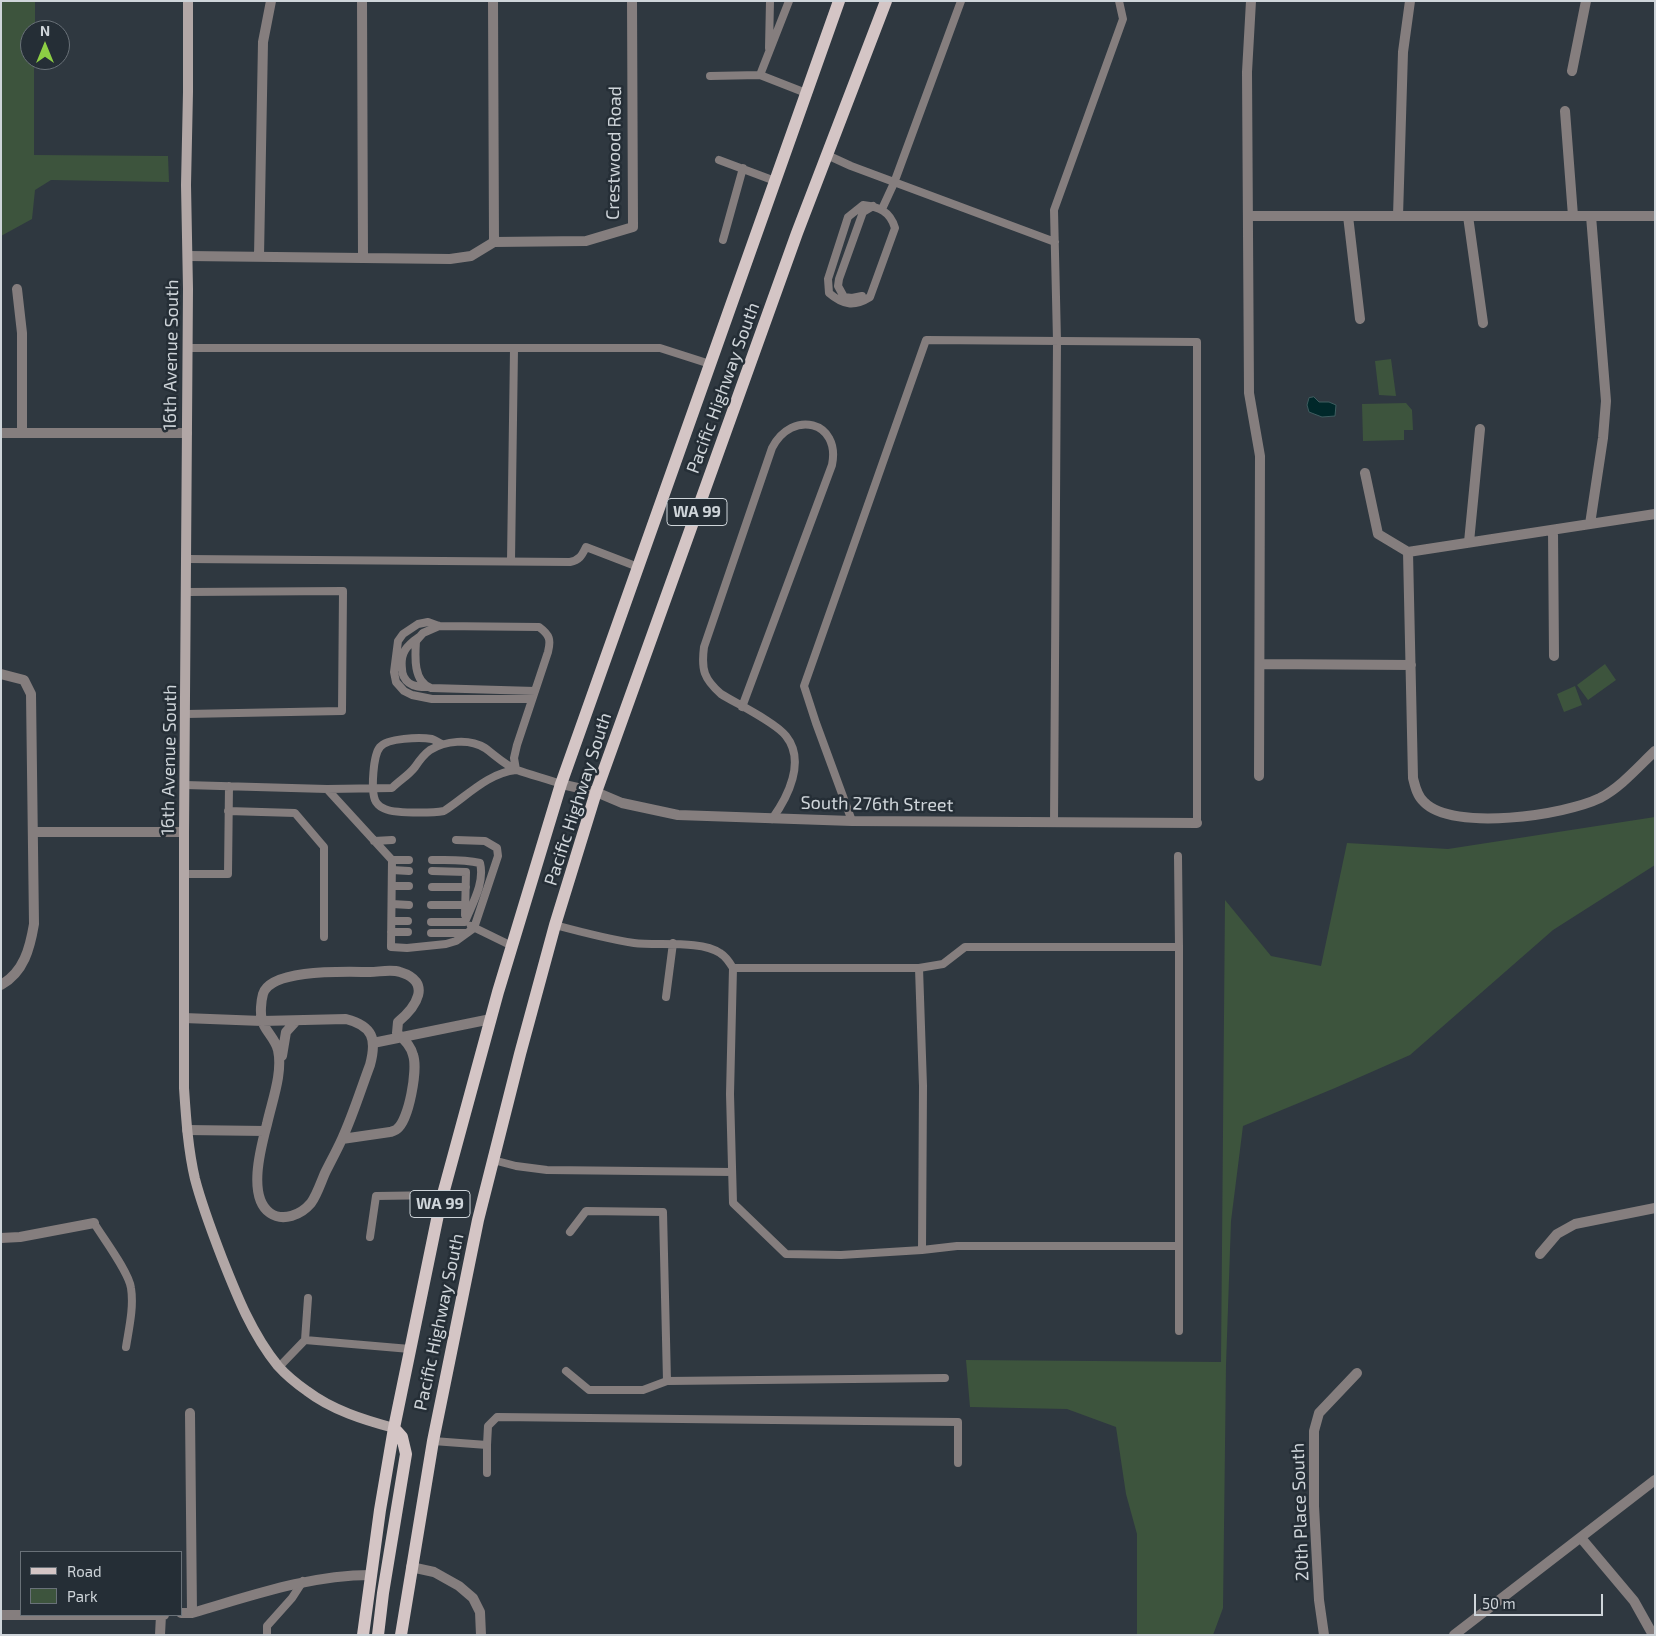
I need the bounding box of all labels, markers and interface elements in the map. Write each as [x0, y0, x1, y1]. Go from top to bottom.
north arrow [20, 20, 70, 70]
text: N [40, 22, 50, 39]
street label: Crestwood Road [602, 86, 626, 220]
street label: 16th Avenue South [159, 279, 183, 431]
street label: Pacific Highway South [682, 299, 764, 477]
road number: WA 99 [667, 498, 727, 526]
street label: 16th Avenue South [157, 684, 181, 836]
street label: Pacific Highway South [540, 710, 616, 888]
street label: South 276th Street [800, 792, 954, 816]
road number: WA 99 [410, 1190, 470, 1218]
street label: Pacific Highway South [410, 1231, 468, 1413]
street label: 20th Place South [1287, 1442, 1313, 1582]
legend [20, 1551, 182, 1616]
text: Road [67, 1562, 102, 1580]
scale bar [1476, 1584, 1605, 1616]
text: Park [67, 1587, 98, 1605]
text: 50 m [1482, 1594, 1516, 1612]

